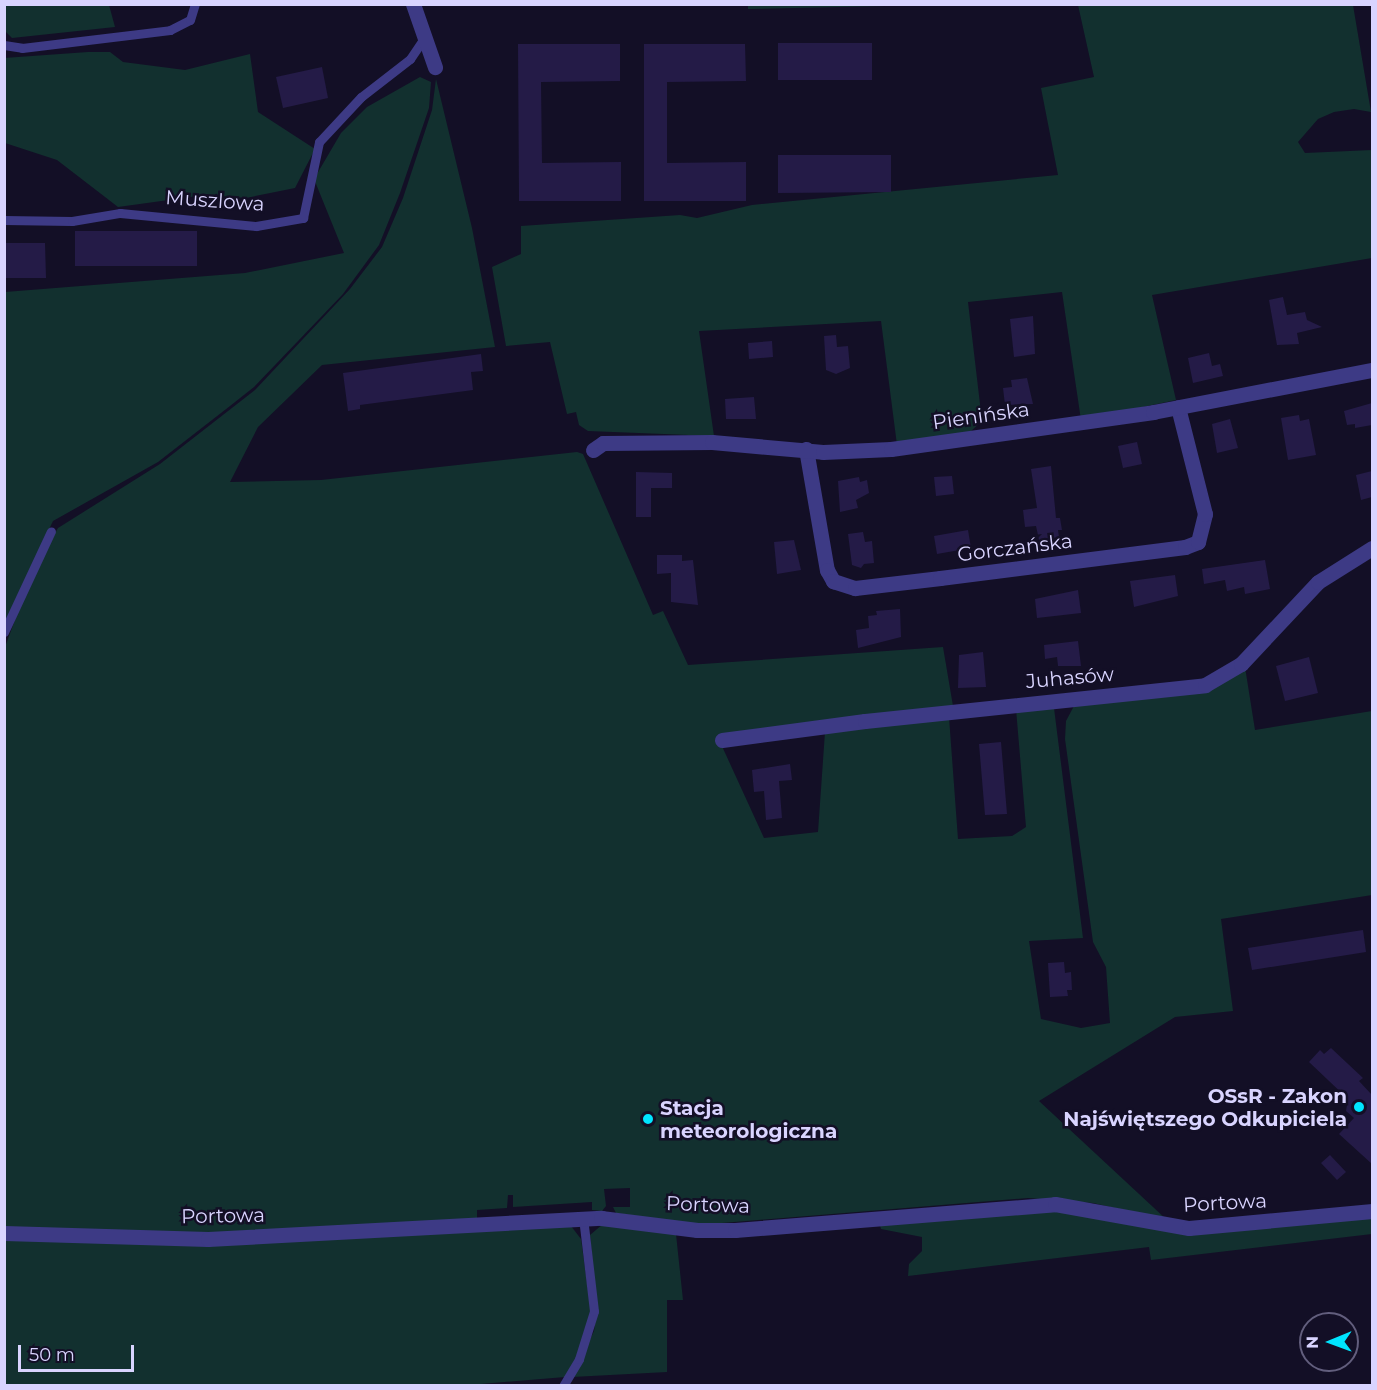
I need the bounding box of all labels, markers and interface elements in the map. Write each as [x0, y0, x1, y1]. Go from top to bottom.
street label: Muszlowa [165, 186, 265, 216]
street label: Pienińska [931, 397, 1031, 435]
street label: Gorczańska [956, 529, 1074, 567]
street label: Juhasów [1025, 662, 1115, 694]
place label: OSsR - Zakon Najświętszego Odkupiciela [1063, 1084, 1347, 1131]
place label: Stacja meteorologiczna [660, 1096, 837, 1143]
marker: OSsR - Zakon Najświętszego Odkupiciela [1352, 1100, 1366, 1114]
marker: Stacja meteorologiczna [641, 1112, 655, 1126]
street label: Portowa [1182, 1189, 1268, 1217]
street label: Portowa [666, 1192, 750, 1218]
street label: Portowa [181, 1203, 265, 1229]
north arrow [1299, 1312, 1359, 1372]
scale bar [21, 1333, 136, 1371]
text: N [1303, 1336, 1322, 1349]
text: 50 m [29, 1344, 75, 1366]

